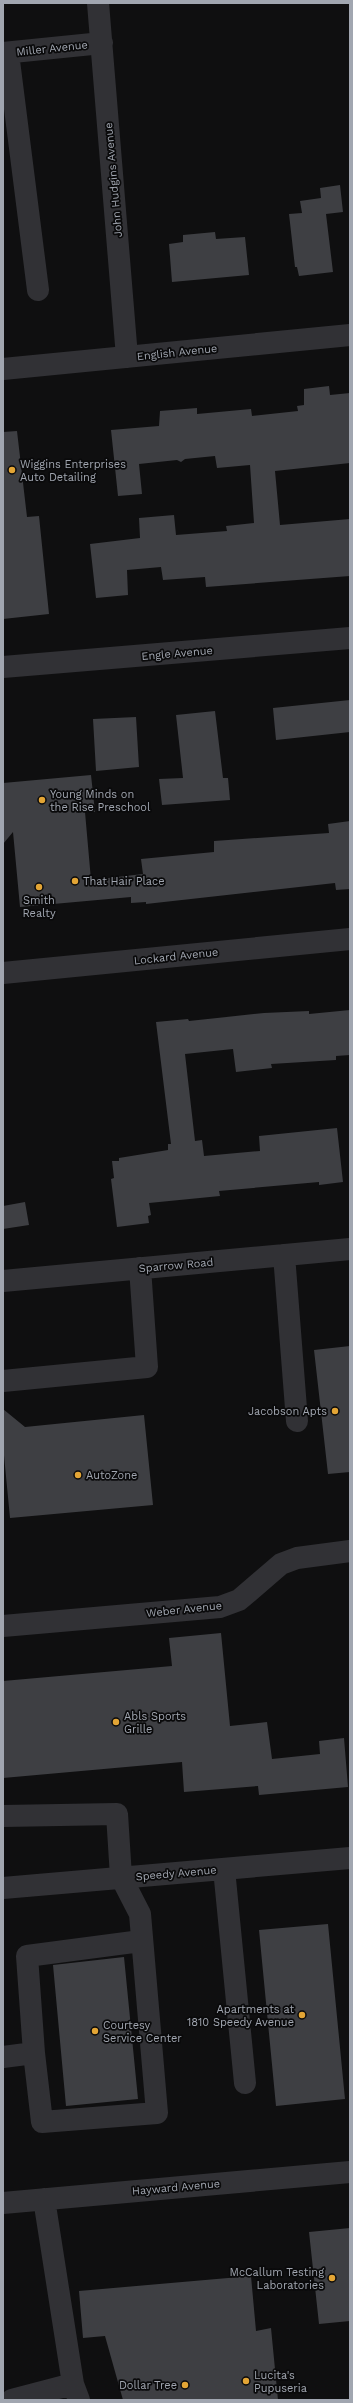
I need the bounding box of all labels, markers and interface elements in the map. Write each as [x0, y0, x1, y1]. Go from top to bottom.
street label: Miller Avenue [16, 38, 88, 59]
street label: John Hudgins Avenue [102, 122, 125, 238]
street label: English Avenue [136, 342, 218, 363]
place label: Wiggins Enterprises Auto Detailing [20, 458, 126, 484]
marker: Wiggins Enterprises Auto Detailing [7, 465, 17, 475]
street label: Engle Avenue [141, 644, 213, 663]
place label: Young Minds on the Rise Preschool [50, 788, 151, 814]
marker: Young Minds on the Rise Preschool [37, 795, 47, 805]
place label: That Hair Place [83, 875, 165, 888]
marker: That Hair Place [70, 876, 80, 886]
marker: Smith Realty [34, 882, 44, 892]
place label: Smith Realty [22, 894, 56, 920]
street label: Lockard Avenue [133, 946, 219, 967]
street label: Sparrow Road [138, 1256, 214, 1275]
place label: Jacobson Apts [248, 1405, 327, 1418]
marker: Jacobson Apts [330, 1406, 340, 1416]
place label: AutoZone [86, 1469, 137, 1482]
marker: AutoZone [73, 1470, 83, 1480]
street label: Weber Avenue [145, 1599, 223, 1620]
place label: Abls Sports Grille [124, 1710, 186, 1736]
marker: Abls Sports Grille [111, 1717, 121, 1727]
street label: Speedy Avenue [135, 1863, 217, 1884]
place label: Apartments at 1810 Speedy Avenue [187, 2003, 294, 2029]
marker: Apartments at 1810 Speedy Avenue [297, 2010, 307, 2020]
place label: Courtesy Service Center [103, 2019, 182, 2045]
marker: Courtesy Service Center [90, 2026, 100, 2036]
street label: Hayward Avenue [131, 2177, 221, 2198]
place label: McCallum Testing Laboratories [230, 2266, 324, 2292]
marker: McCallum Testing Laboratories [327, 2273, 337, 2283]
place label: Lucita's Pupuseria [254, 2369, 307, 2395]
marker: Lucita's Pupuseria [241, 2376, 251, 2386]
place label: Dollar Tree [119, 2379, 177, 2392]
marker: Dollar Tree [180, 2380, 190, 2390]

